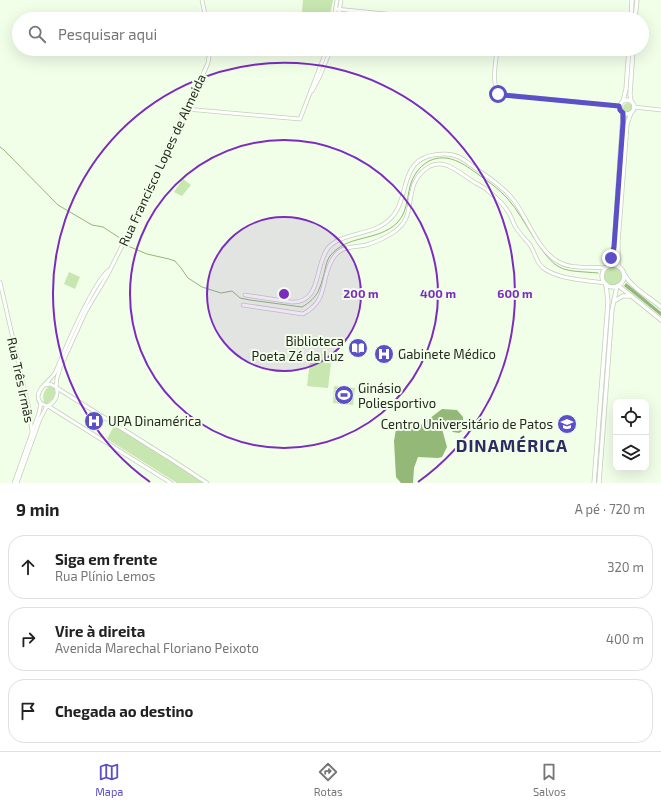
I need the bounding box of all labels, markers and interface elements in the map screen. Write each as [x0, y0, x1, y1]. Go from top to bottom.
search box [12, 12, 649, 56]
icon: search [26, 23, 48, 45]
text: Pesquisar aqui [58, 25, 157, 43]
street label: Rua Francisco Lopes de Almeida [115, 71, 209, 249]
route start [489, 85, 507, 103]
route end [602, 249, 620, 267]
text: 200 m [343, 286, 379, 300]
text: 400 m [420, 286, 456, 300]
text: 600 m [497, 286, 533, 300]
centre of rings [277, 287, 291, 301]
place label: Biblioteca Poeta Zé da Luz [252, 333, 344, 364]
street label: Rua Três Irmãs [4, 336, 38, 424]
library icon: Biblioteca Poeta Zé da Luz [347, 337, 369, 359]
hospital icon: Gabinete Médico [373, 343, 395, 365]
place label: Gabinete Médico [398, 346, 496, 362]
place label: Ginásio Poliesportivo [358, 380, 436, 411]
sports icon: Ginásio Poliesportivo [333, 384, 355, 406]
map controls [613, 399, 649, 471]
button: locate [613, 399, 649, 435]
hospital icon: UPA Dinamérica [83, 410, 105, 432]
place label: UPA Dinamérica [108, 413, 201, 429]
school or university icon: Centro Universitário de Patos [556, 413, 578, 435]
place label: Centro Universitário de Patos [381, 416, 553, 432]
district label: DINAMÉRICA [456, 435, 568, 455]
button: layers [613, 435, 649, 471]
text: 9 min [16, 499, 60, 519]
text: A pé · 720 m [575, 501, 645, 517]
text: Siga em frente [55, 550, 157, 568]
icon: ahead [17, 556, 39, 578]
text: 320 m [607, 559, 644, 575]
text: Rua Plínio Lemos [55, 568, 155, 584]
text: Vire à direita [55, 622, 145, 640]
icon: right [17, 628, 39, 650]
text: 400 m [606, 631, 644, 647]
text: Avenida Marechal Floriano Peixoto [55, 640, 259, 656]
icon: arrive [17, 700, 39, 722]
text: Chegada ao destino [55, 702, 193, 720]
tab: Mapa [95, 761, 123, 798]
tab: Rotas [314, 761, 343, 798]
tab: Salvos [533, 761, 566, 798]

